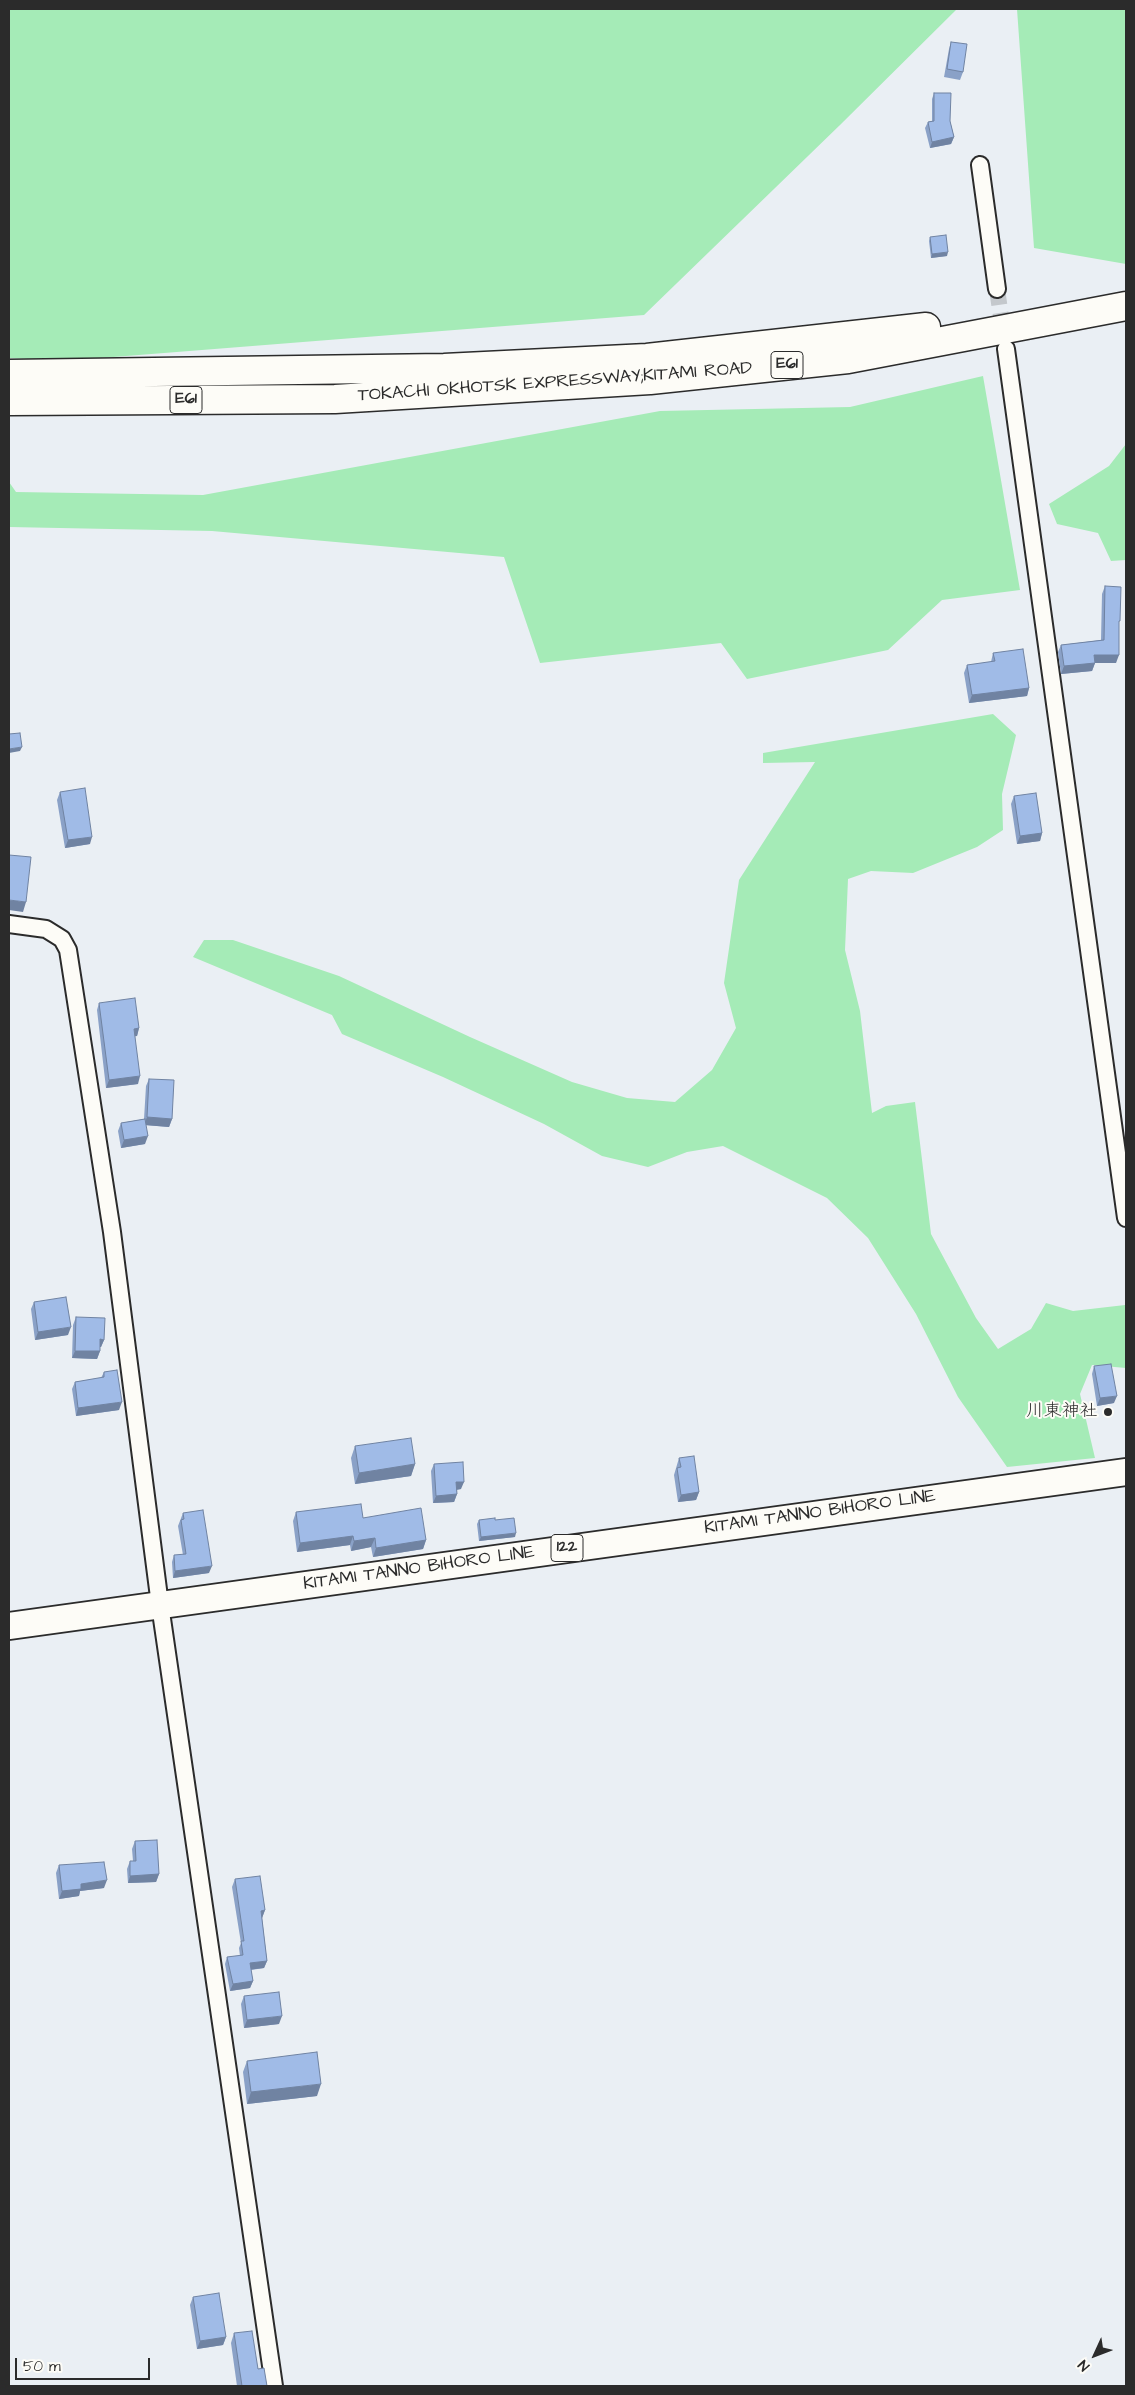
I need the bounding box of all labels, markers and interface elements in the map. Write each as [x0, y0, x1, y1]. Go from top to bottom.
road number: E61 [771, 352, 803, 378]
street label: TOKACHI OKHOTSK EXPRESSWAY;KITAMI ROAD [357, 358, 753, 408]
road number: E61 [170, 386, 202, 414]
place label: 川東神社 [1026, 1401, 1098, 1423]
marker: 川東神社 [1102, 1406, 1114, 1418]
street label: KITAMI TANNO BIHORO LINE [703, 1486, 937, 1540]
road number: 122 [551, 1535, 583, 1562]
street label: KITAMI TANNO BIHORO LINE [302, 1542, 536, 1596]
north arrow [1070, 2330, 1120, 2380]
scale bar [18, 2348, 152, 2380]
text: N [1074, 2355, 1094, 2375]
text: 50 m [23, 2356, 61, 2377]

